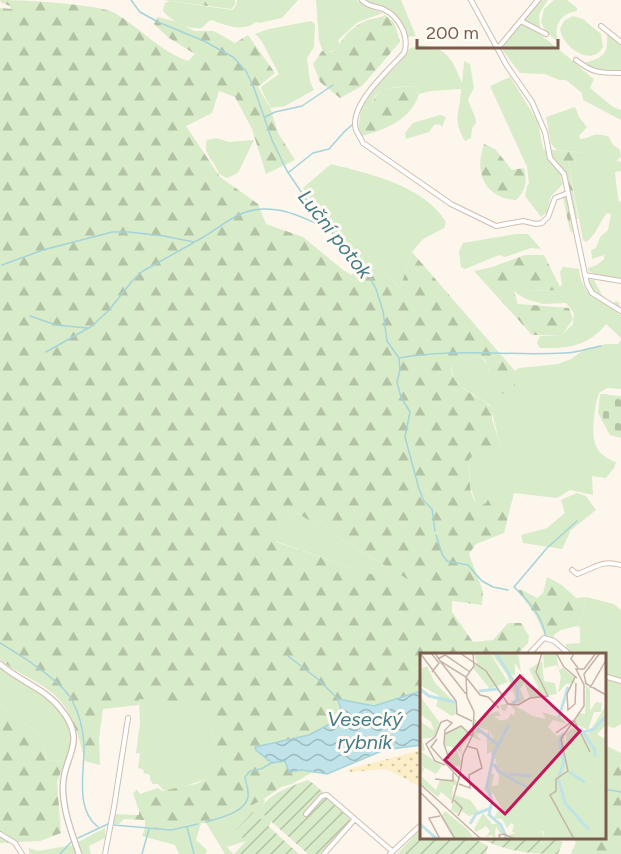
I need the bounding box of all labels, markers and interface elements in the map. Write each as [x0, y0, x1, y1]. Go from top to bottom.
scale bar [417, 12, 558, 50]
text: 200 m [426, 22, 479, 44]
water label: Luční potok [293, 185, 378, 284]
inset map [420, 653, 606, 839]
water label: Vesecký rybník [327, 707, 404, 754]

